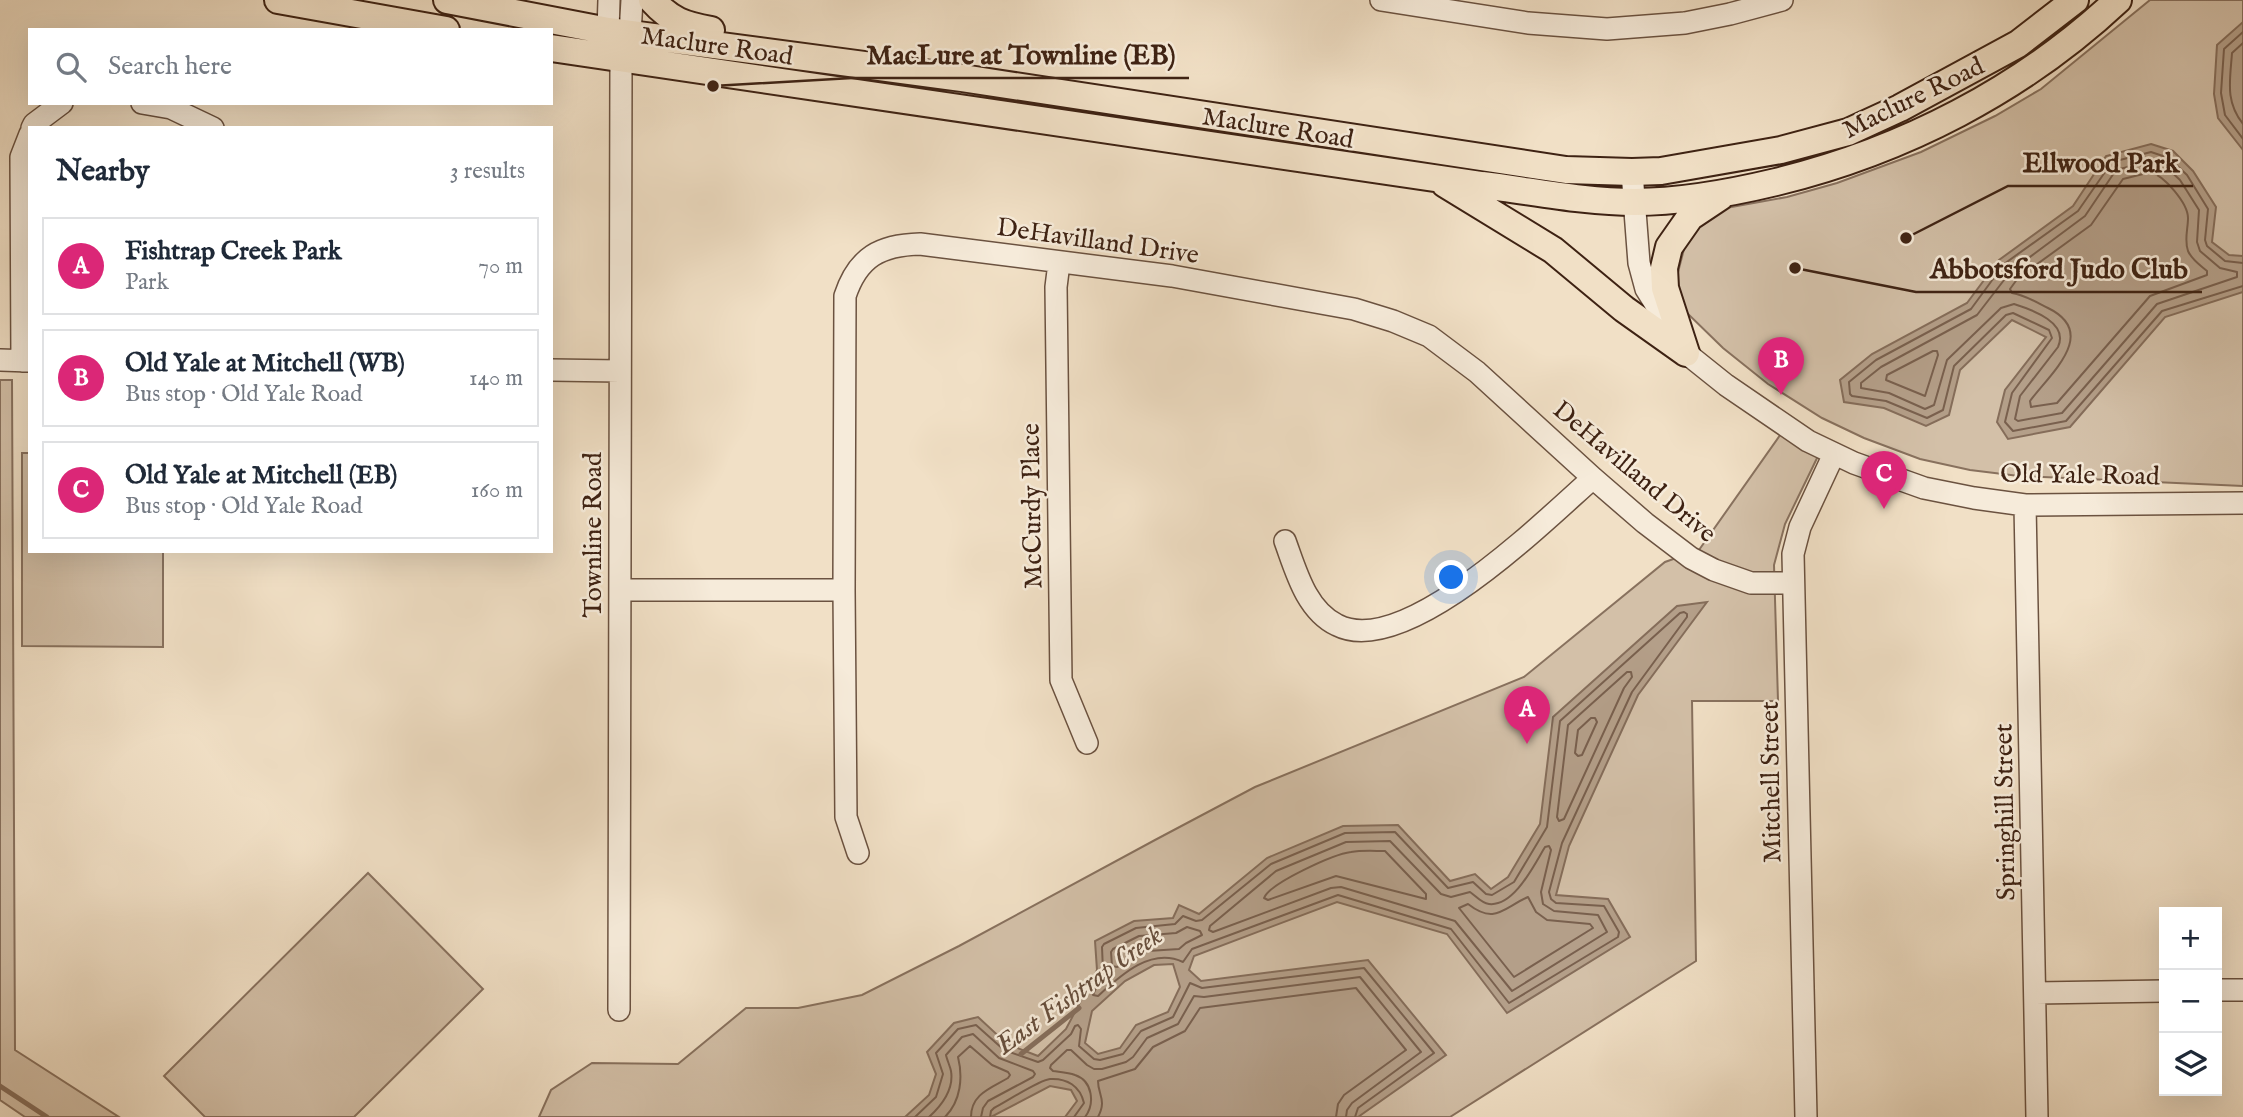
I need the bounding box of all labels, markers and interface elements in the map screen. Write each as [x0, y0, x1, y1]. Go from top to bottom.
street label: Maclure Road [639, 19, 795, 74]
search box [28, 28, 553, 105]
callout: MacLure at Townline (EB) [852, 29, 1189, 78]
text: MacLure at Townline (EB) [866, 39, 1176, 74]
icon: search [52, 48, 90, 86]
text: Search here [108, 50, 232, 83]
street label: Maclure Road [1838, 50, 1990, 147]
street label: Maclure Road [1200, 100, 1356, 157]
callout: Ellwood Park [2008, 137, 2193, 186]
text: Ellwood Park [2023, 147, 2180, 182]
text: Nearby [56, 153, 149, 191]
text: 3 results [450, 157, 525, 186]
street label: DeHavilland Drive [995, 211, 1201, 272]
text: Fishtrap Creek Park [125, 235, 342, 268]
callout: Abbotsford Judo Club [1916, 243, 2202, 292]
text: A [73, 252, 89, 281]
text: 70 m [478, 252, 523, 281]
text: Abbotsford Judo Club [1929, 253, 2188, 288]
text: Park [125, 268, 169, 297]
pin: B [1758, 337, 1804, 395]
text: Old Yale at Mitchell (WB) [125, 347, 405, 380]
text: B [73, 364, 89, 393]
text: 140 m [469, 364, 523, 393]
text: Bus stop · Old Yale Road [125, 380, 362, 409]
street label: DeHavilland Drive [1545, 394, 1723, 550]
street label: McCurdy Place [1015, 423, 1050, 589]
pin: C [1861, 451, 1907, 509]
street label: Townline Road [577, 452, 610, 618]
street label: Old Yale Road [2000, 458, 2160, 493]
text: Old Yale at Mitchell (EB) [125, 459, 397, 492]
text: C [73, 476, 89, 505]
text: 160 m [471, 476, 523, 505]
text: Bus stop · Old Yale Road [125, 492, 362, 521]
your location [1434, 560, 1468, 594]
pin: A [1504, 686, 1550, 744]
street label: Mitchell Street [1754, 701, 1789, 863]
street label: Springhill Street [1987, 723, 2024, 901]
map controls [2159, 907, 2222, 1096]
button: + [2159, 907, 2222, 970]
water label: East Fishtrap Creek [988, 919, 1170, 1064]
button: − [2159, 970, 2222, 1033]
button: layers [2159, 1033, 2222, 1096]

